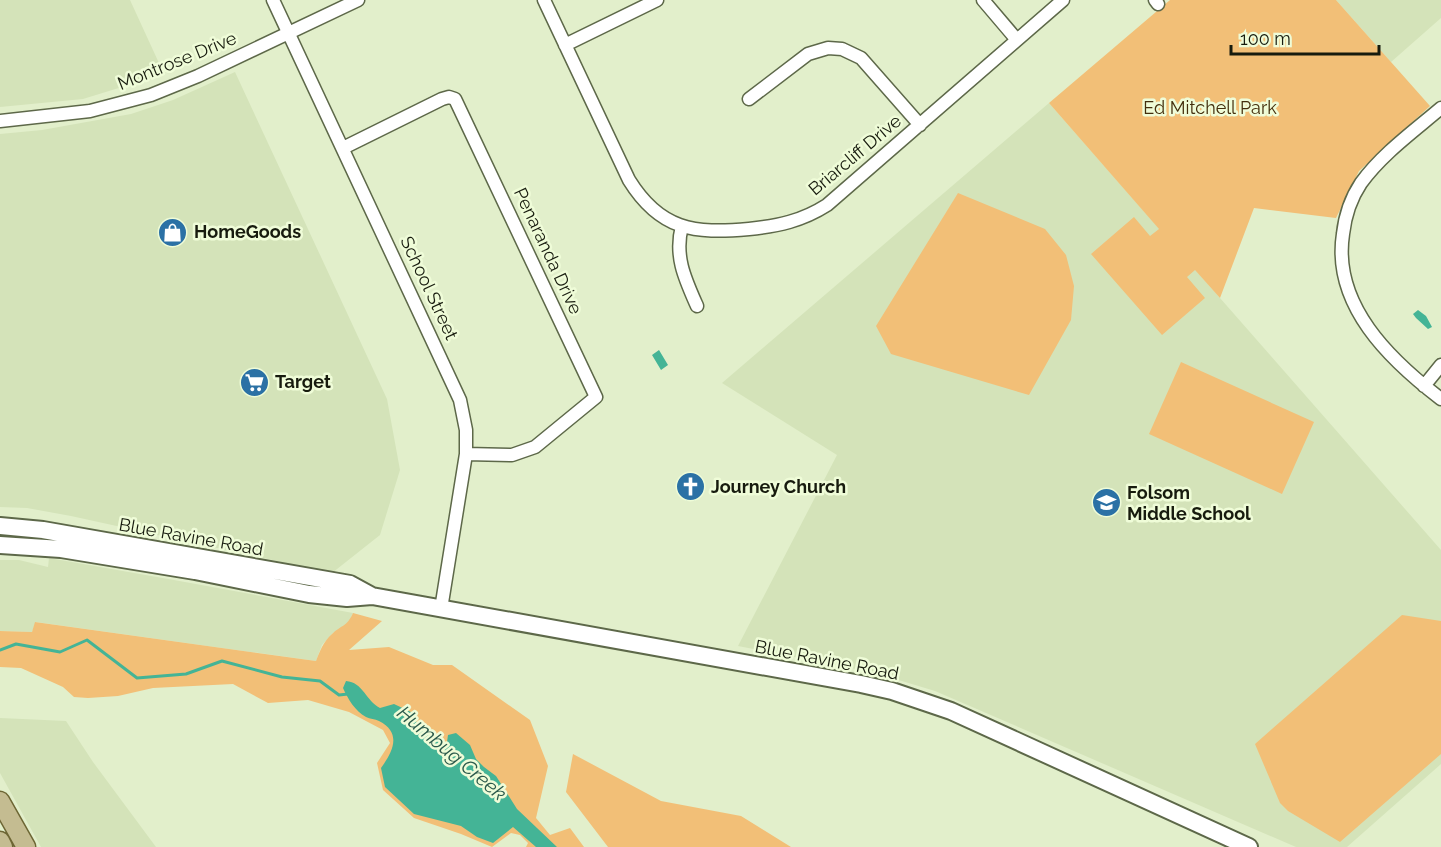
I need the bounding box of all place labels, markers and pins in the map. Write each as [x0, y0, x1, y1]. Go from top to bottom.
shop icon: HomeGoods [157, 216, 189, 248]
place label: HomeGoods [194, 221, 301, 242]
supermarket icon: Target [238, 366, 270, 398]
place label: Target [275, 371, 331, 392]
church icon: Journey Church [674, 471, 706, 503]
place label: Journey Church [711, 476, 846, 497]
place label: Folsom Middle School [1127, 482, 1251, 524]
school or university icon: Folsom Middle School [1090, 487, 1122, 519]

